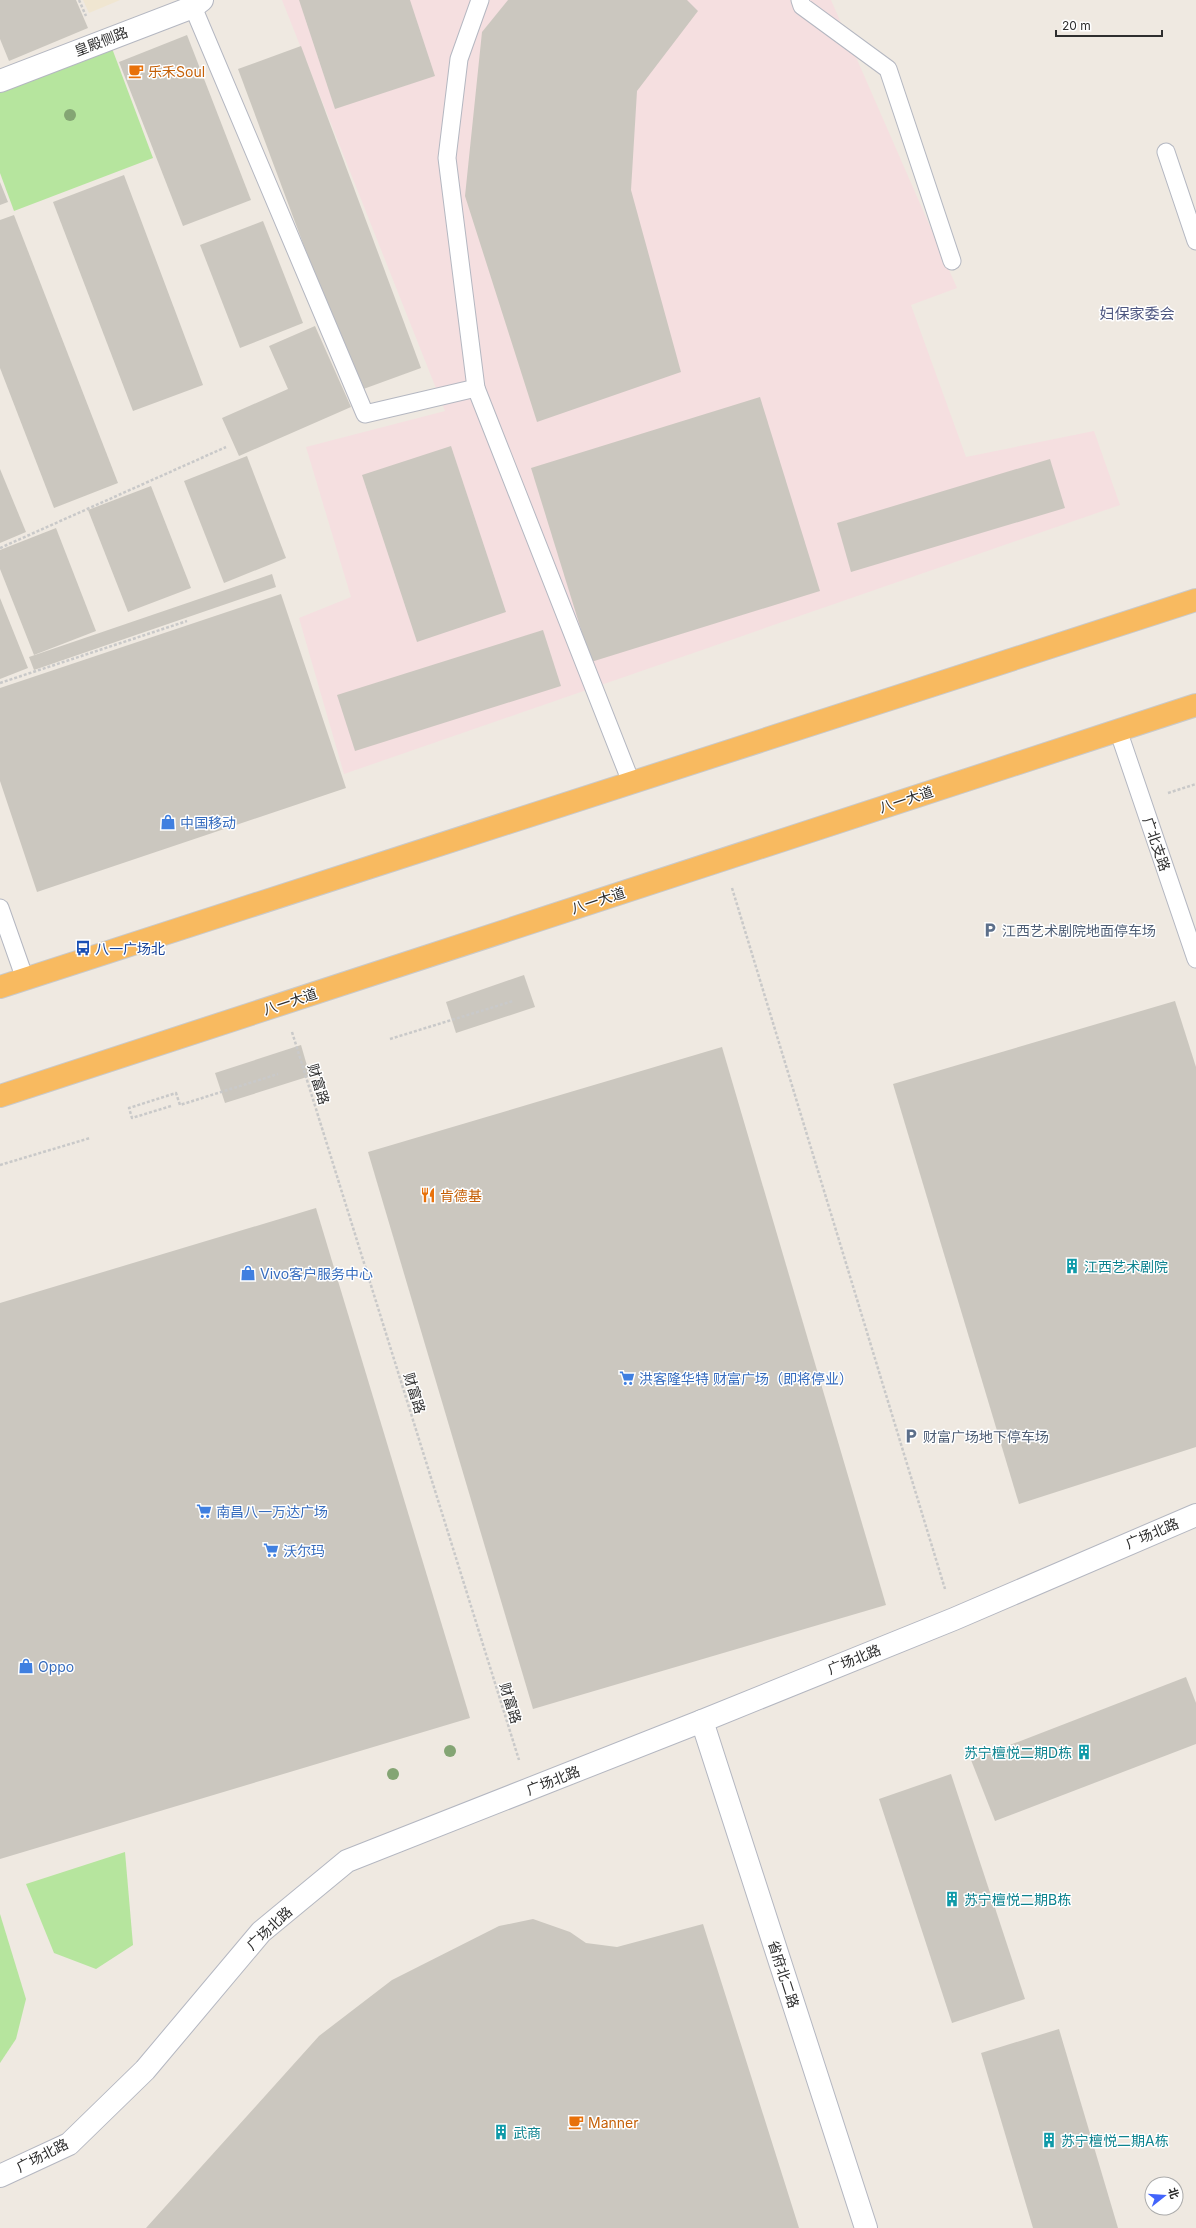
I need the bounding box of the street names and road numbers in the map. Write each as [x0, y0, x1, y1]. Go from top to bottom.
street label: 皇殿侧路 [72, 23, 130, 59]
street label: 八一大道 [877, 782, 935, 816]
street label: 广北支路 [1140, 815, 1174, 873]
street label: 八一大道 [569, 883, 627, 917]
street label: 八一大道 [261, 984, 319, 1018]
street label: 财富路 [305, 1061, 333, 1107]
street label: 财富路 [401, 1370, 429, 1416]
street label: 广场北路 [1123, 1514, 1181, 1552]
street label: 广场北路 [825, 1641, 883, 1677]
street label: 财富路 [497, 1680, 525, 1726]
street label: 广场北路 [524, 1762, 582, 1798]
street label: 广场北路 [243, 1903, 295, 1953]
street label: 省府北二路 [765, 1938, 803, 2010]
street label: 广场北路 [13, 2135, 71, 2175]

